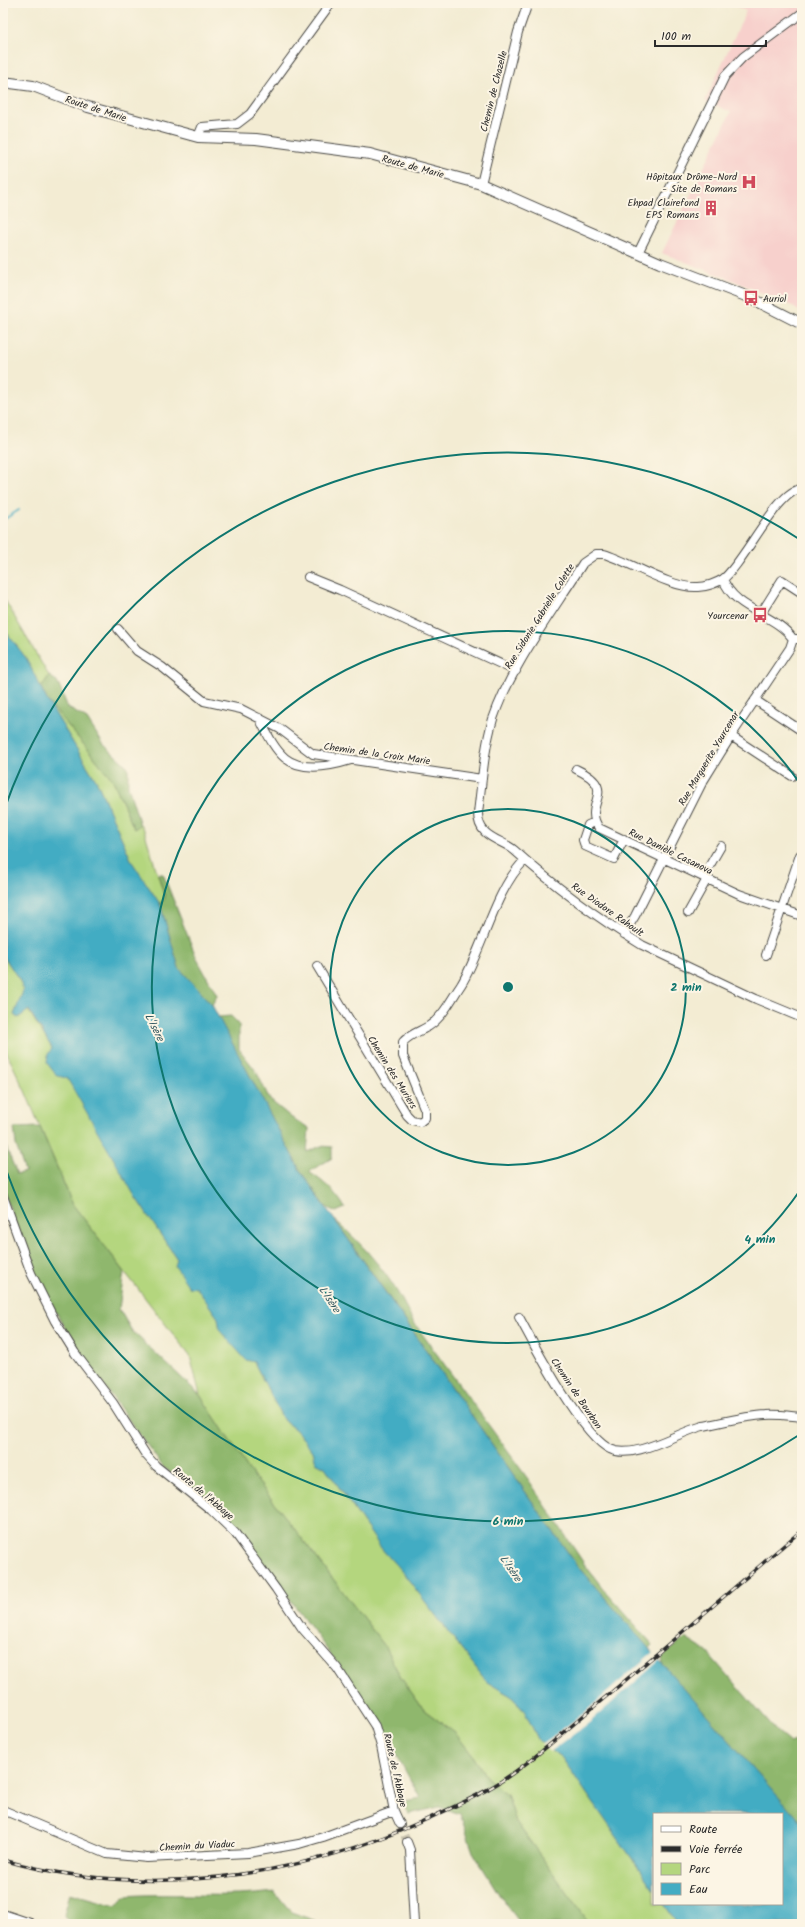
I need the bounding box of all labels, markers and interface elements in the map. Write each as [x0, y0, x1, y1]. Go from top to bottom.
scale bar [655, 22, 766, 48]
text: 100 m [661, 27, 692, 46]
street label: Chemin de Chazelle [476, 48, 512, 134]
street label: Route de Marie [63, 91, 129, 127]
street label: Route de Marie [380, 151, 446, 183]
place label: Hôpitaux Drôme-Nord - Site de Romans [646, 169, 738, 197]
hospital icon: Hôpitaux Drôme-Nord - Site de Romans [740, 173, 758, 191]
place label: Ehpad Clairefond EPS Romans [627, 195, 700, 223]
building icon: Ehpad Clairefond EPS Romans [702, 199, 720, 217]
bus stop icon: Auriol [742, 289, 760, 307]
place label: Auriol [763, 291, 787, 307]
street label: Rue Sidonie Gabrielle Colette [501, 560, 579, 672]
bus stop icon: Yourcenar [751, 606, 769, 624]
place label: Yourcenar [707, 608, 749, 624]
street label: Rue Marguerite Yourcenar [674, 708, 744, 809]
street label: Chemin de la Croix Marie [323, 739, 432, 769]
street label: Rue Danièle Casanova [626, 825, 716, 879]
street label: Rue Diodore Rahoult [568, 879, 647, 941]
text: 2 min [670, 978, 702, 997]
centre of rings [501, 980, 515, 994]
water label: L'Isère [139, 1010, 169, 1045]
street label: Chemin des Muriers [363, 1033, 422, 1113]
text: 4 min [745, 1230, 776, 1249]
water label: L'Isère [314, 1282, 345, 1318]
street label: Chemin de Bourbon [546, 1355, 606, 1433]
street label: Route de l'Abbaye [169, 1463, 238, 1524]
text: 6 min [493, 1512, 524, 1531]
water label: L'Isère [494, 1551, 527, 1587]
street label: Route de l'Abbaye [379, 1732, 411, 1809]
legend [653, 1813, 783, 1905]
text: Route [689, 1820, 718, 1839]
street label: Chemin du Viaduc [159, 1836, 236, 1856]
text: Voie ferrée [689, 1840, 743, 1859]
text: Parc [689, 1860, 710, 1879]
text: Eau [689, 1880, 708, 1899]

